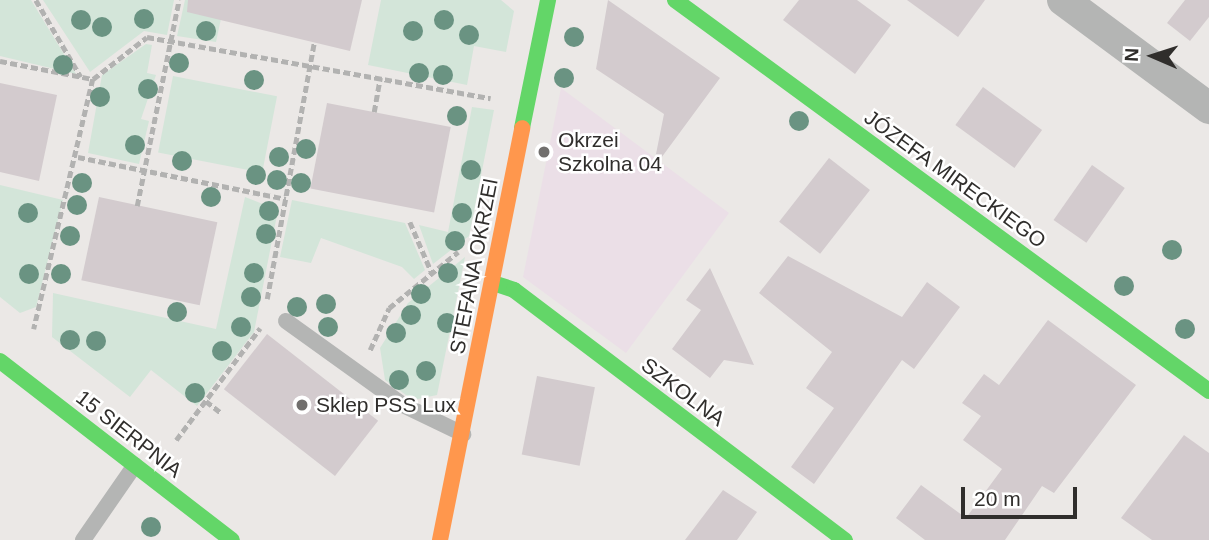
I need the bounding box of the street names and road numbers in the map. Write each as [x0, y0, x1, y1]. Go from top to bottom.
street label: JÓZEFA MIRECKIEGO [859, 104, 1051, 254]
street label: STEFANA OKRZEI [444, 175, 504, 357]
street label: SZKOLNA [636, 352, 730, 432]
street label: 15 SIERPNIA [71, 385, 187, 483]

